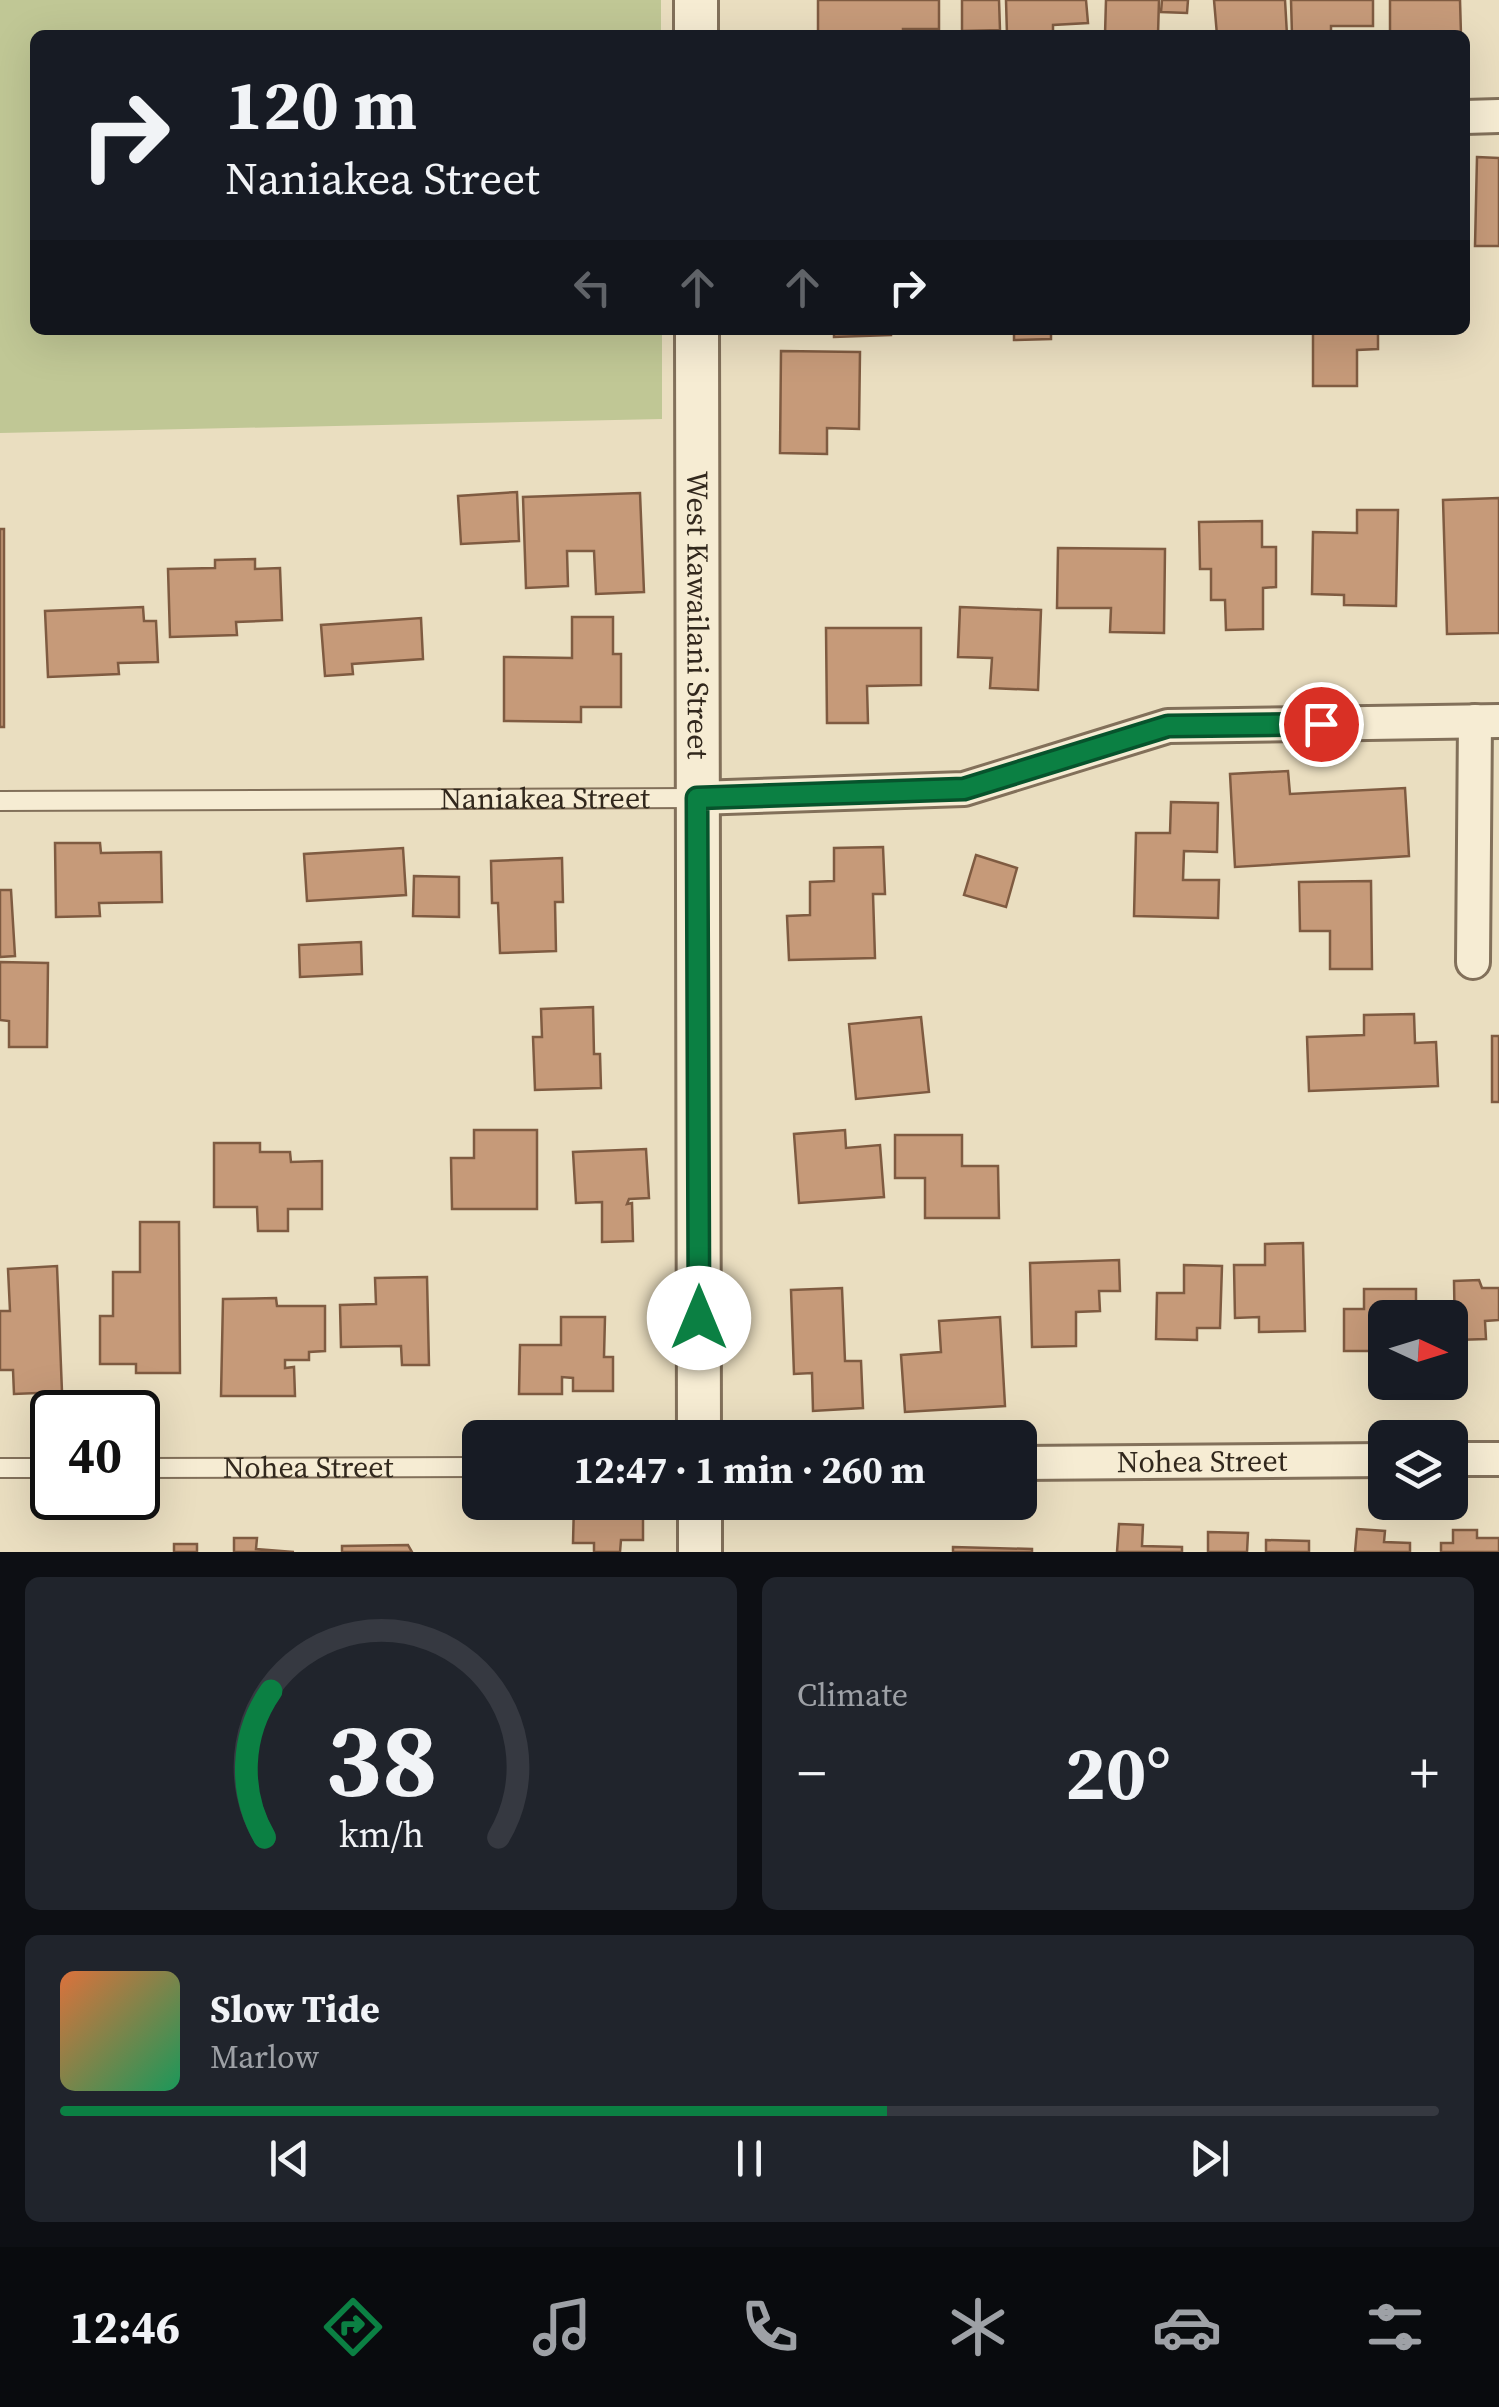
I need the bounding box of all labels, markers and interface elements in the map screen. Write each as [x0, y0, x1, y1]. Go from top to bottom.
text: 120 m [225, 56, 417, 152]
icon: right [60, 70, 190, 200]
text: Naniakea Street [225, 147, 540, 209]
icon: left [565, 260, 620, 315]
icon: ahead [670, 260, 725, 315]
icon: ahead [775, 260, 830, 315]
icon: right [880, 260, 935, 315]
street label: West Kawailani Street [677, 471, 719, 759]
pin [1279, 682, 1364, 767]
icon: arrive [1294, 697, 1349, 752]
street label: Naniakea Street [440, 777, 650, 819]
position arrow [647, 1266, 751, 1370]
north arrow [1368, 1300, 1468, 1400]
map controls [1368, 1300, 1468, 1520]
speed limit sign: 40 [30, 1390, 160, 1520]
button: layers [1368, 1420, 1468, 1520]
street label: Nohea Street [1116, 1440, 1288, 1482]
text: 12:47 · 1 min · 260 m [573, 1444, 926, 1496]
street label: Nohea Street [223, 1446, 394, 1488]
text: Climate [797, 1673, 908, 1717]
text: 38 [325, 1687, 437, 1830]
text: 20° [1065, 1721, 1171, 1824]
text: − [797, 1735, 826, 1810]
text: + [1410, 1735, 1439, 1810]
text: km/h [338, 1810, 424, 1859]
text: Slow Tide [210, 1983, 380, 2035]
text: Marlow [210, 2035, 319, 2079]
icon: previous [262, 2131, 317, 2186]
icon: pause [722, 2131, 777, 2186]
icon: next [1182, 2131, 1237, 2186]
icon: directions [318, 2292, 388, 2362]
icon: music [527, 2292, 597, 2362]
icon: phone [735, 2292, 805, 2362]
icon: climate [943, 2292, 1013, 2362]
icon: car [1152, 2292, 1222, 2362]
icon: filters [1360, 2292, 1430, 2362]
text: 12:46 [69, 2296, 180, 2358]

